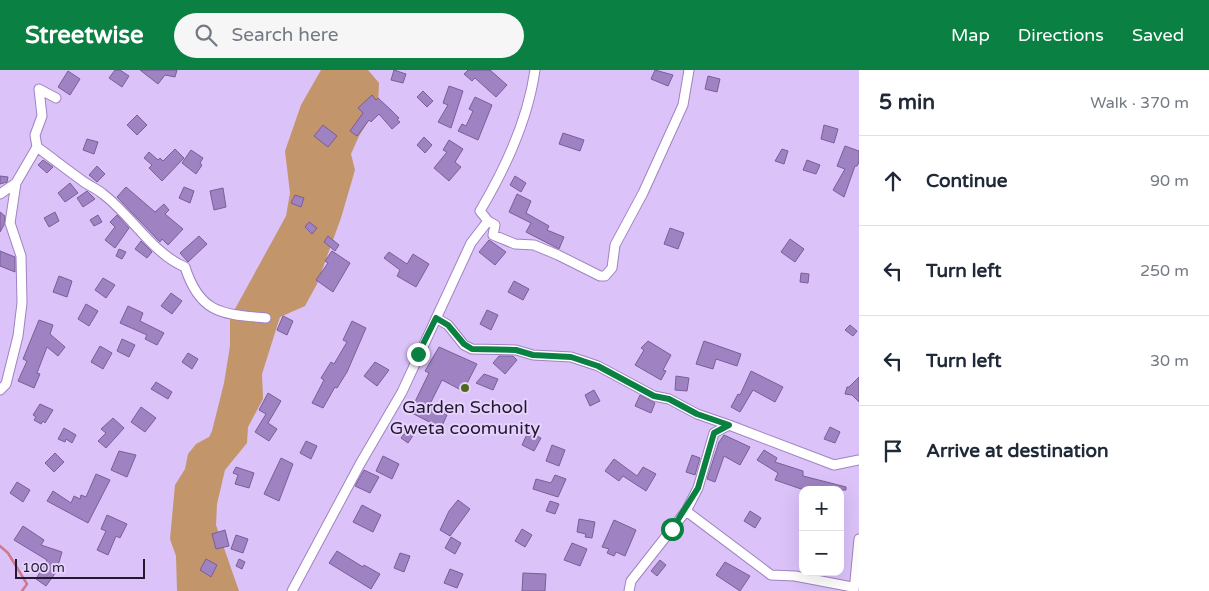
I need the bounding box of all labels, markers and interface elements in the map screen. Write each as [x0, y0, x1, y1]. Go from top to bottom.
search box [174, 13, 524, 58]
text: Streetwise [25, 21, 144, 50]
icon: search [192, 21, 220, 49]
text: Search here [232, 24, 338, 46]
text: Map [951, 24, 990, 46]
text: Directions [1018, 24, 1104, 46]
text: Saved [1132, 24, 1184, 46]
text: 5 min [879, 90, 935, 115]
text: Walk · 370 m [1090, 93, 1189, 113]
icon: ahead [879, 167, 907, 195]
text: Continue [926, 170, 1008, 192]
text: 90 m [1150, 171, 1189, 191]
icon: left [879, 257, 907, 285]
text: Turn left [926, 260, 1002, 282]
text: 250 m [1140, 261, 1189, 281]
route end [407, 343, 430, 366]
icon: left [879, 347, 907, 375]
text: Turn left [926, 350, 1002, 372]
text: 30 m [1150, 351, 1189, 371]
marker: Garden School Gweta coomunity [459, 382, 471, 394]
place label: Garden School Gweta coomunity [390, 396, 540, 439]
icon: arrive [879, 437, 907, 465]
text: Arrive at destination [926, 440, 1109, 462]
map controls [799, 486, 844, 576]
button: + [799, 486, 844, 531]
route start [661, 518, 684, 541]
button: − [799, 531, 844, 576]
scale bar [15, 556, 145, 579]
text: 100 m [22, 559, 65, 576]

